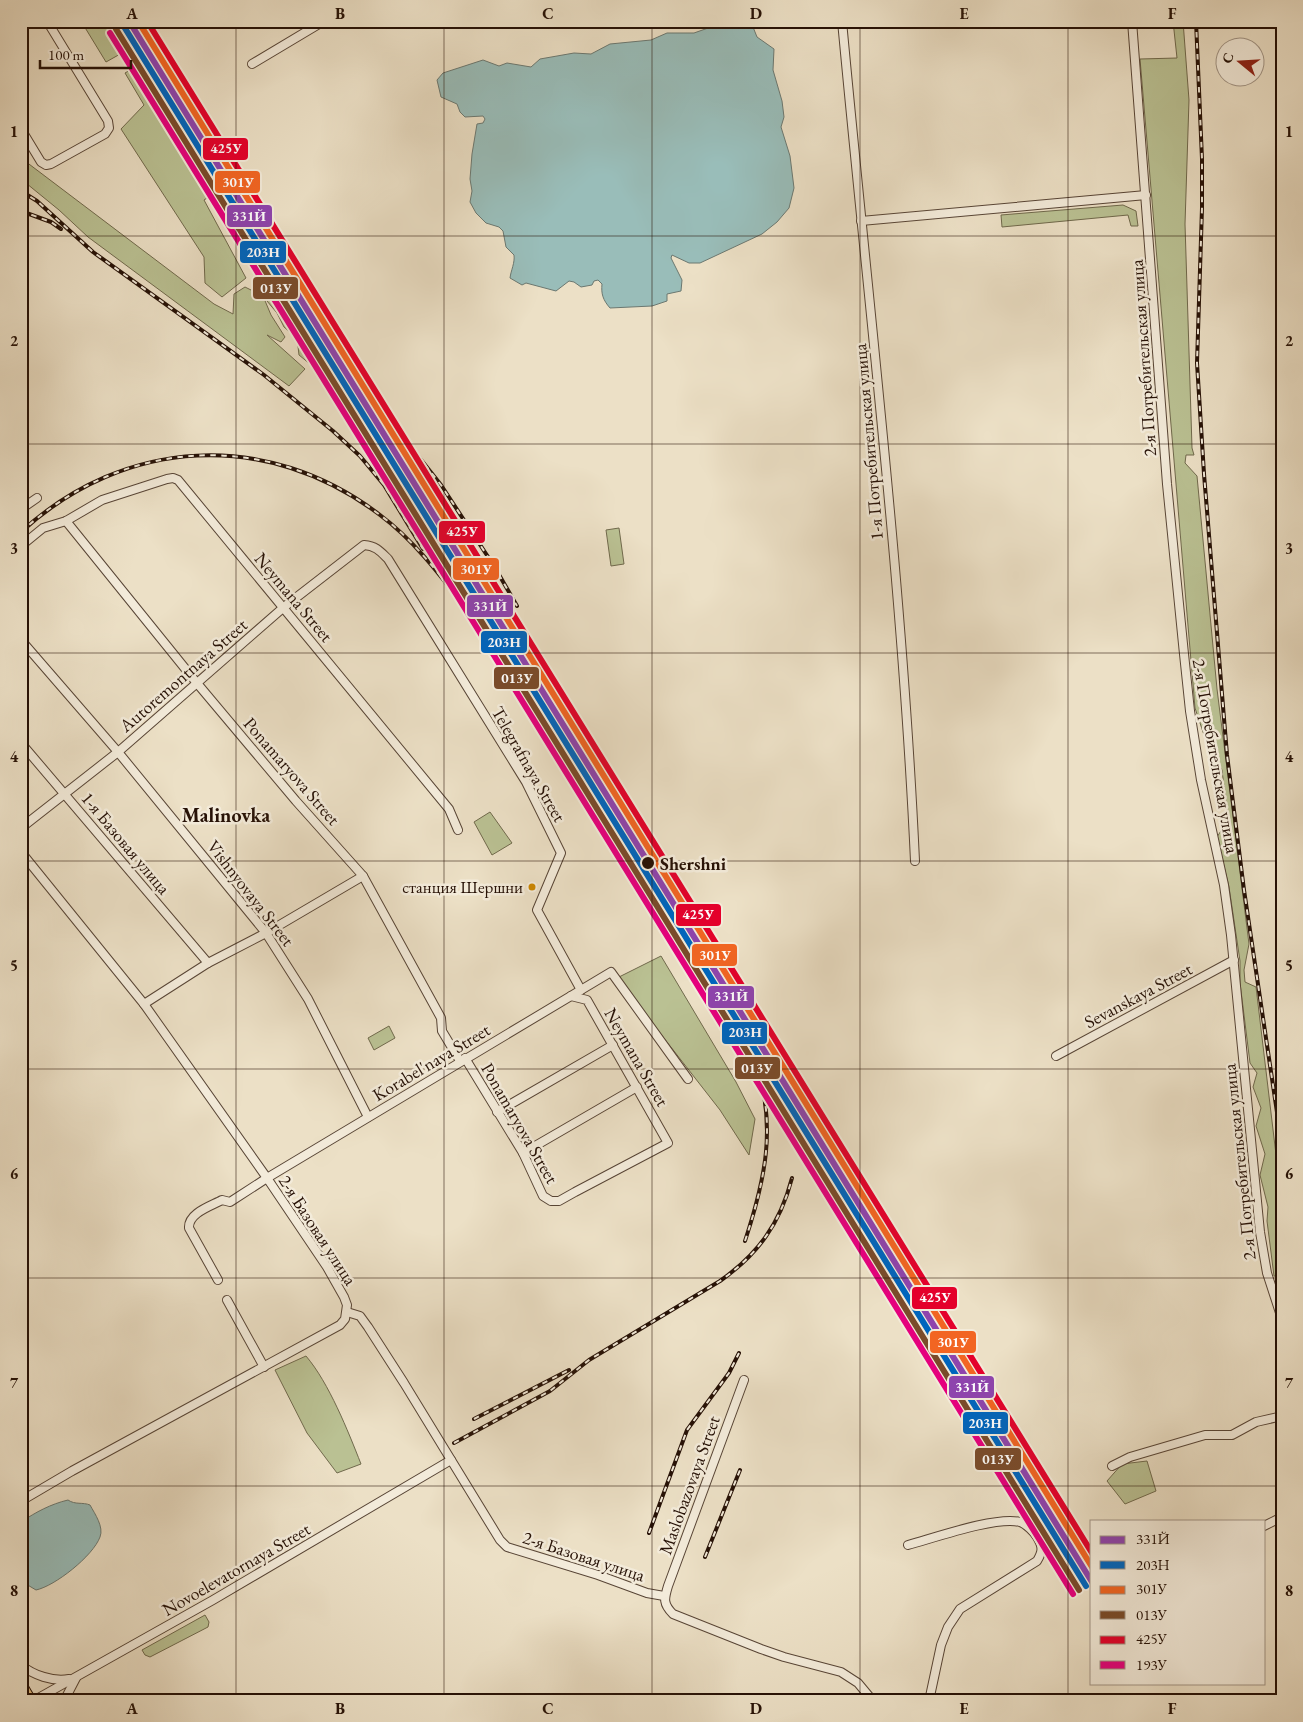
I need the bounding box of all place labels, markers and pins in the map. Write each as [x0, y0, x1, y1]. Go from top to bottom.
place label: Shershni [660, 852, 727, 875]
marker: Shershni [640, 855, 656, 871]
place label: станция Шершни [402, 876, 523, 898]
marker: станция Шершни [527, 882, 537, 892]

